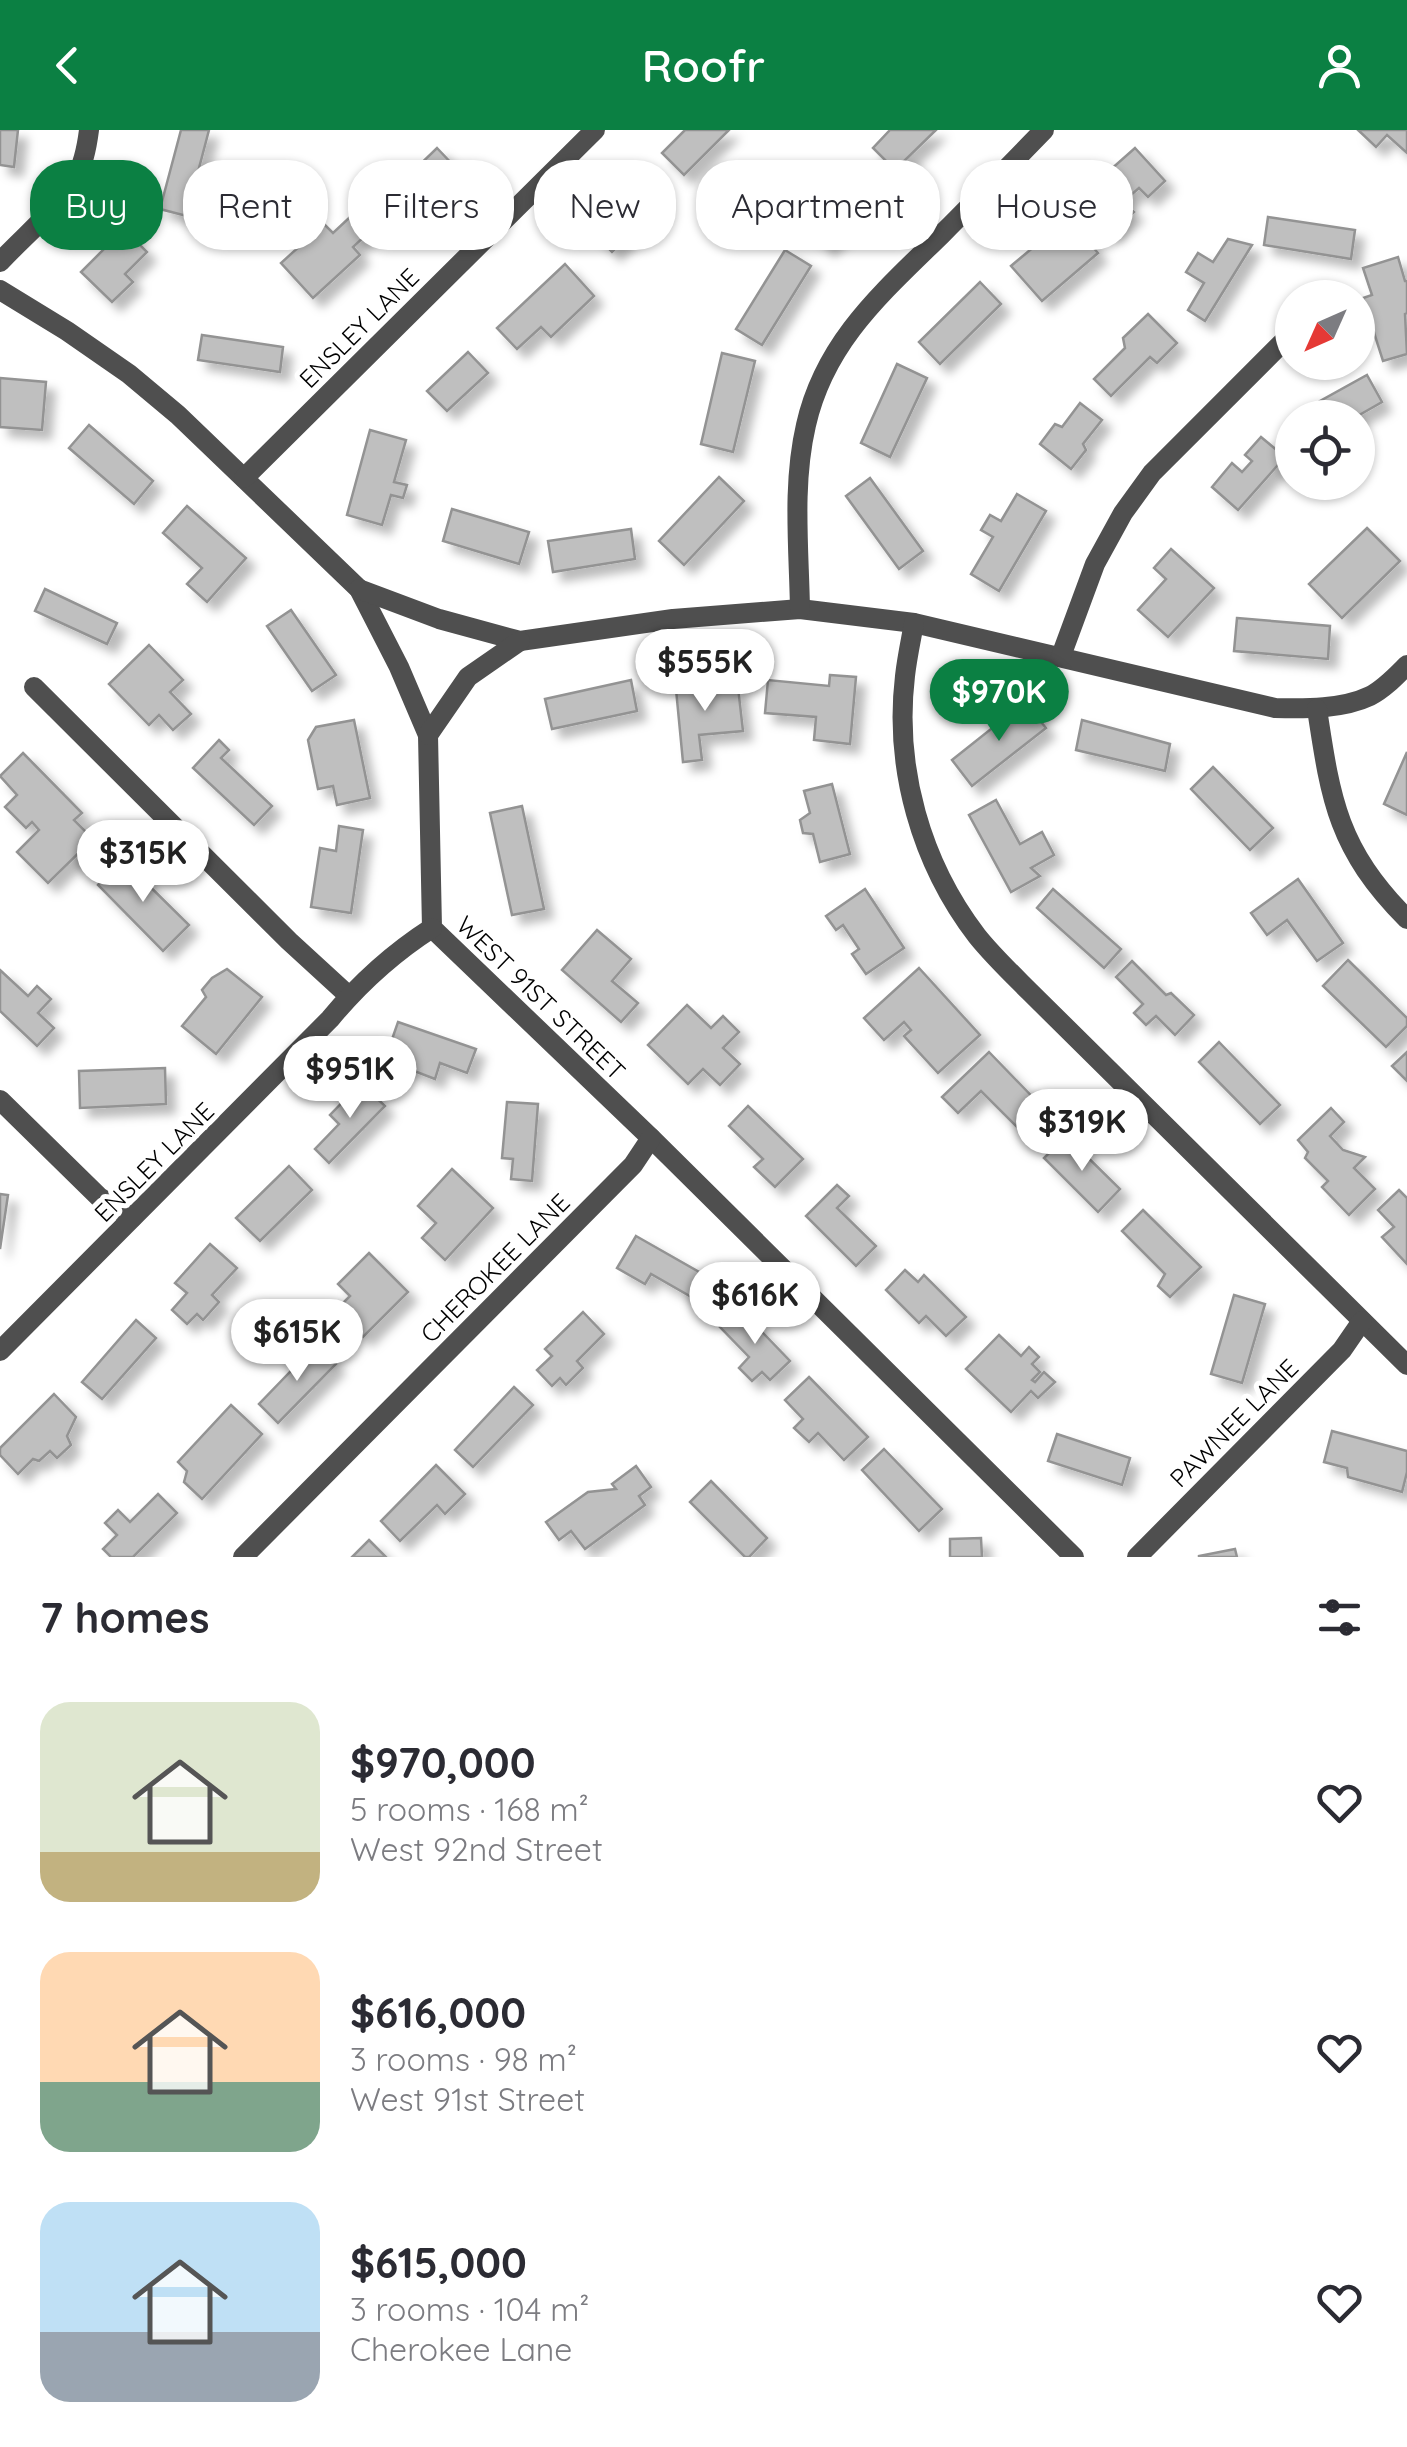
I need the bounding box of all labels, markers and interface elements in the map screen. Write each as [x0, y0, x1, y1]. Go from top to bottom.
text: Roofr [642, 37, 765, 93]
icon: back [40, 38, 95, 93]
icon: person [1312, 38, 1367, 93]
chip: Buy [30, 160, 163, 250]
chip: Rent [183, 160, 328, 250]
chip: Filters [348, 160, 514, 250]
chip: New [534, 160, 676, 250]
chip: Apartment [696, 160, 940, 250]
chip: House [960, 160, 1133, 250]
street label: ENSLEY LANE [292, 261, 425, 394]
north arrow [1275, 280, 1375, 380]
map controls [1275, 280, 1375, 500]
button: locate [1275, 400, 1375, 500]
pin: $555K [635, 629, 775, 714]
text: $555K [657, 641, 753, 681]
pin: $970K [929, 659, 1069, 744]
text: $970K [952, 671, 1046, 711]
pin: $315K [73, 820, 213, 905]
text: $315K [99, 832, 187, 872]
street label: WEST 91ST STREET [450, 909, 632, 1086]
pin: $951K [280, 1036, 420, 1121]
text: $951K [305, 1048, 395, 1088]
pin: $319K [1012, 1089, 1152, 1174]
street label: ENSLEY LANE [87, 1095, 220, 1228]
text: $319K [1038, 1101, 1126, 1141]
street label: CHEROKEE LANE [414, 1187, 576, 1349]
pin: $616K [685, 1262, 825, 1347]
text: $616K [711, 1274, 799, 1314]
pin: $615K [227, 1299, 367, 1384]
text: $615K [253, 1311, 341, 1351]
street label: PAWNEE LANE [1163, 1352, 1304, 1493]
icon: filters [1312, 1590, 1367, 1645]
text: 7 homes [40, 1591, 209, 1644]
text: $970,000 [350, 1736, 535, 1789]
icon: home [120, 1742, 240, 1862]
icon: heart [1312, 1775, 1367, 1830]
text: 5 rooms · 168 m² [350, 1789, 589, 1829]
text: West 92nd Street [350, 1829, 603, 1869]
text: $616,000 [350, 1986, 526, 2039]
icon: home [120, 1992, 240, 2112]
icon: heart [1312, 2025, 1367, 2080]
text: 3 rooms · 98 m² [350, 2039, 577, 2079]
text: West 91st Street [350, 2079, 585, 2119]
text: $615,000 [350, 2236, 527, 2289]
icon: home [120, 2242, 240, 2362]
icon: heart [1312, 2275, 1367, 2330]
text: 3 rooms · 104 m² [350, 2289, 590, 2329]
text: Cherokee Lane [350, 2329, 572, 2369]

